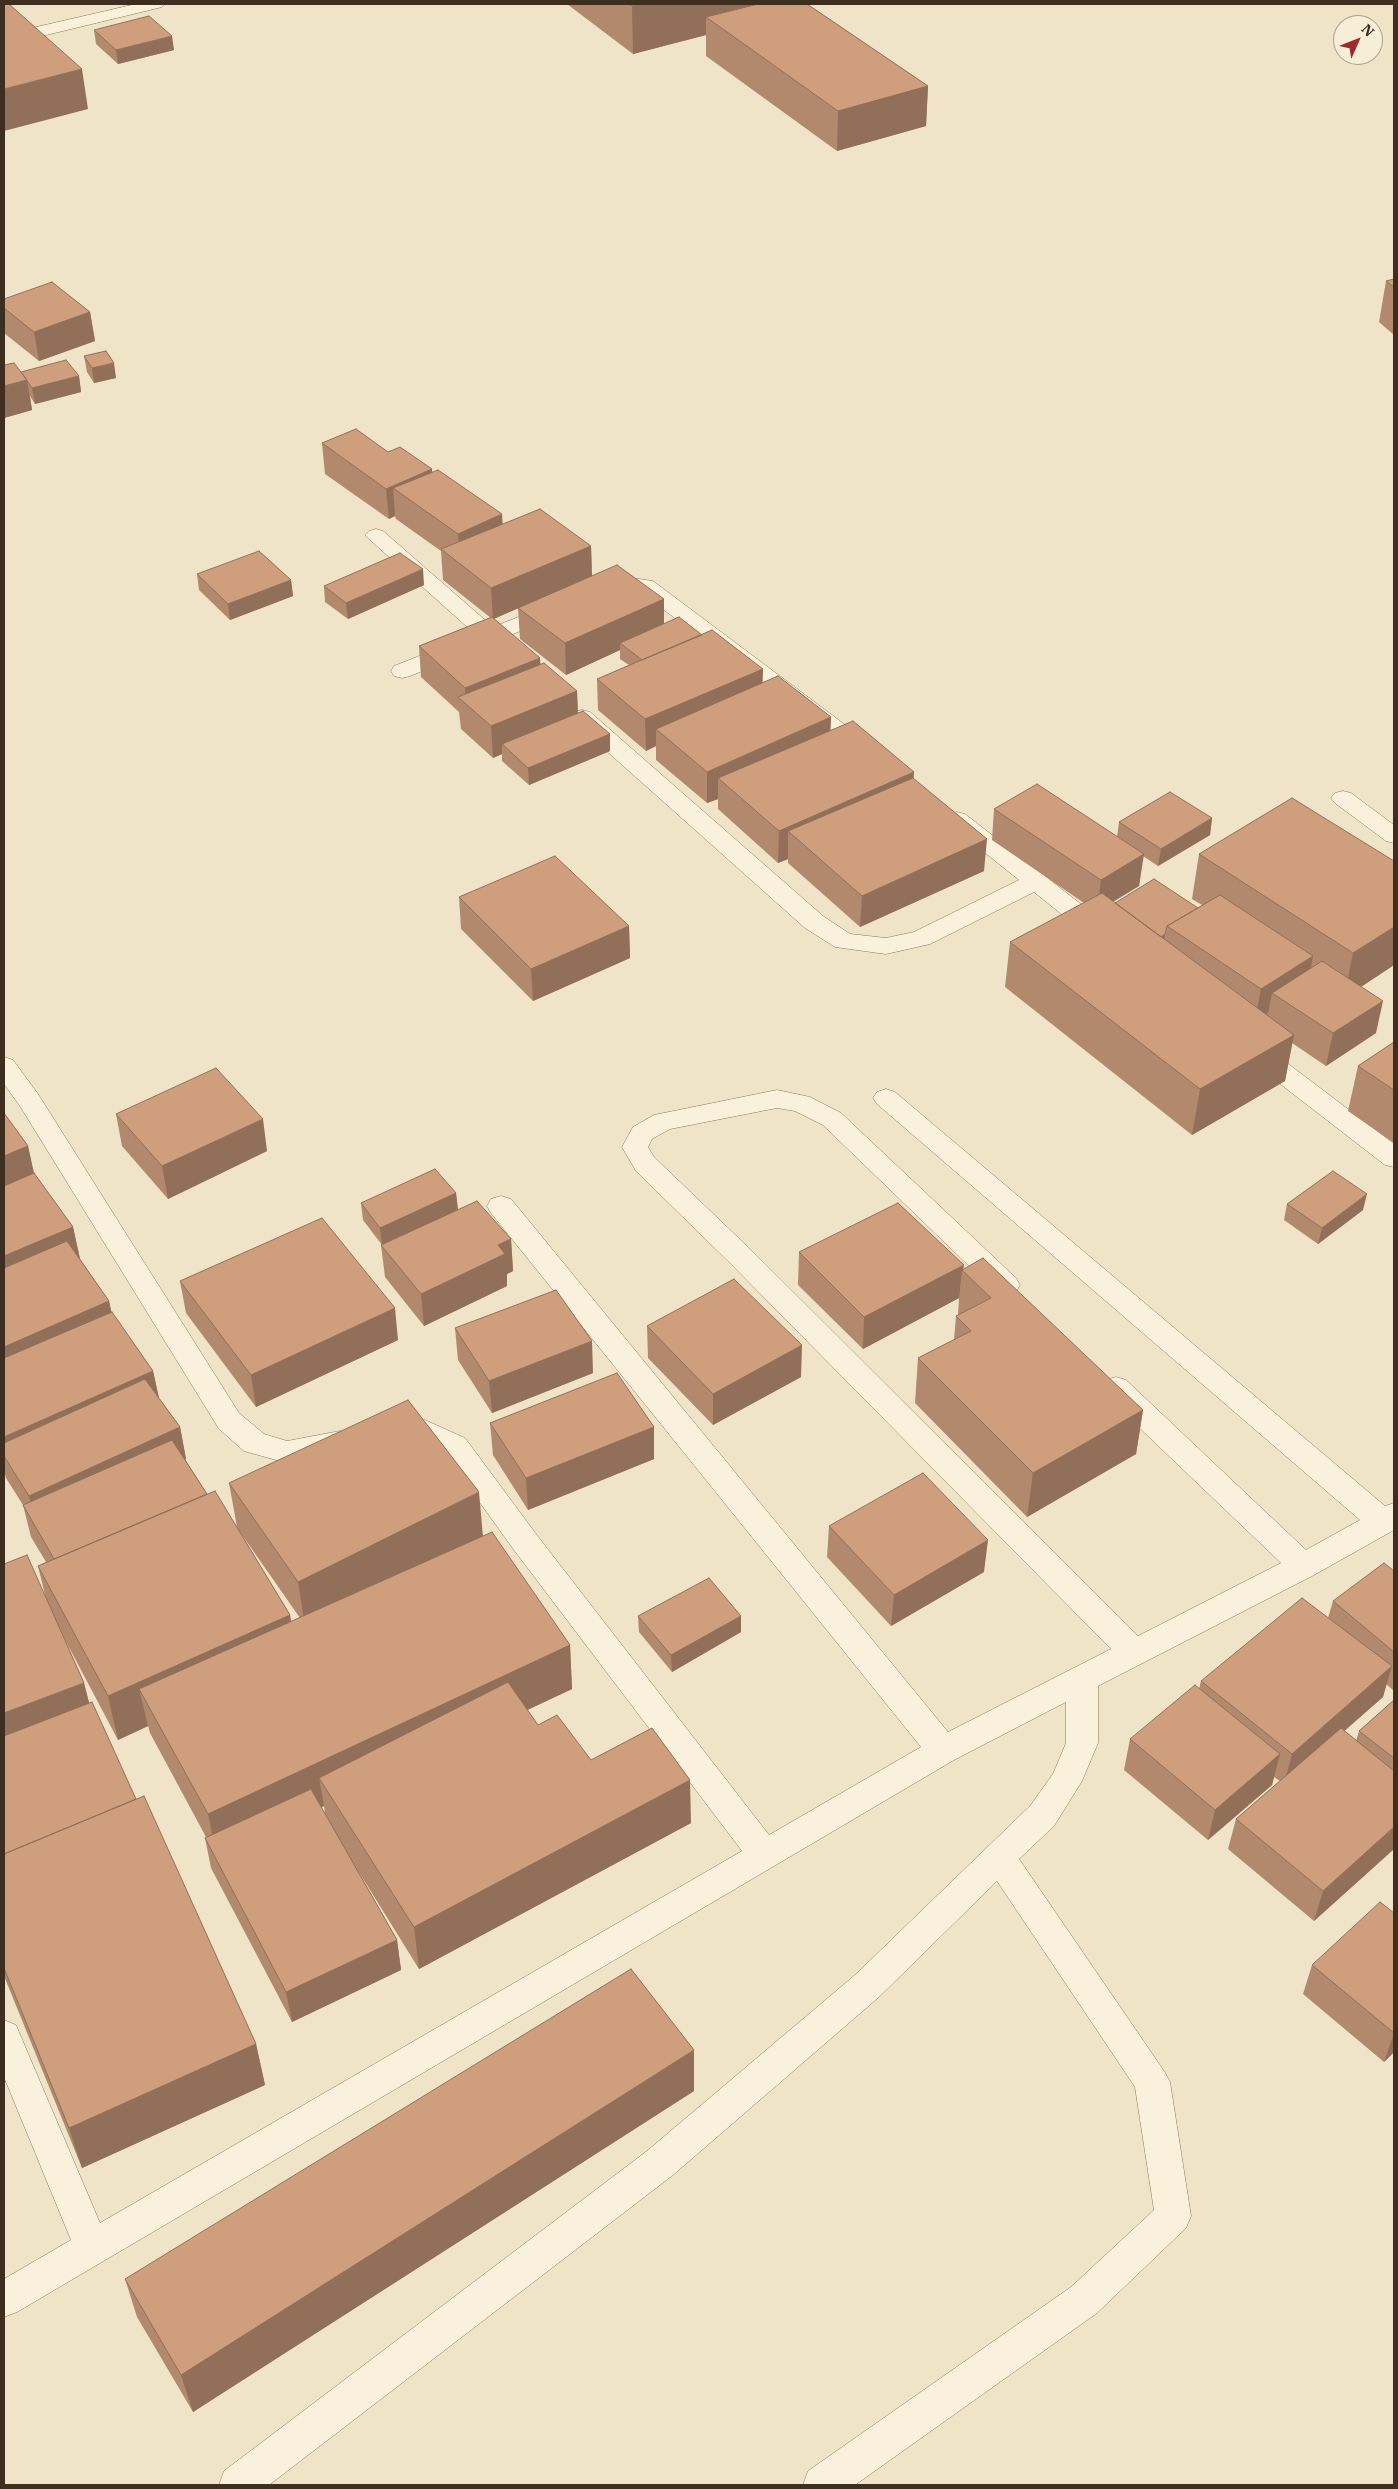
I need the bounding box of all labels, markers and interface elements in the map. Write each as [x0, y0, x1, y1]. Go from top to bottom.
north arrow [1333, 15, 1383, 65]
text: N [1358, 20, 1378, 41]

